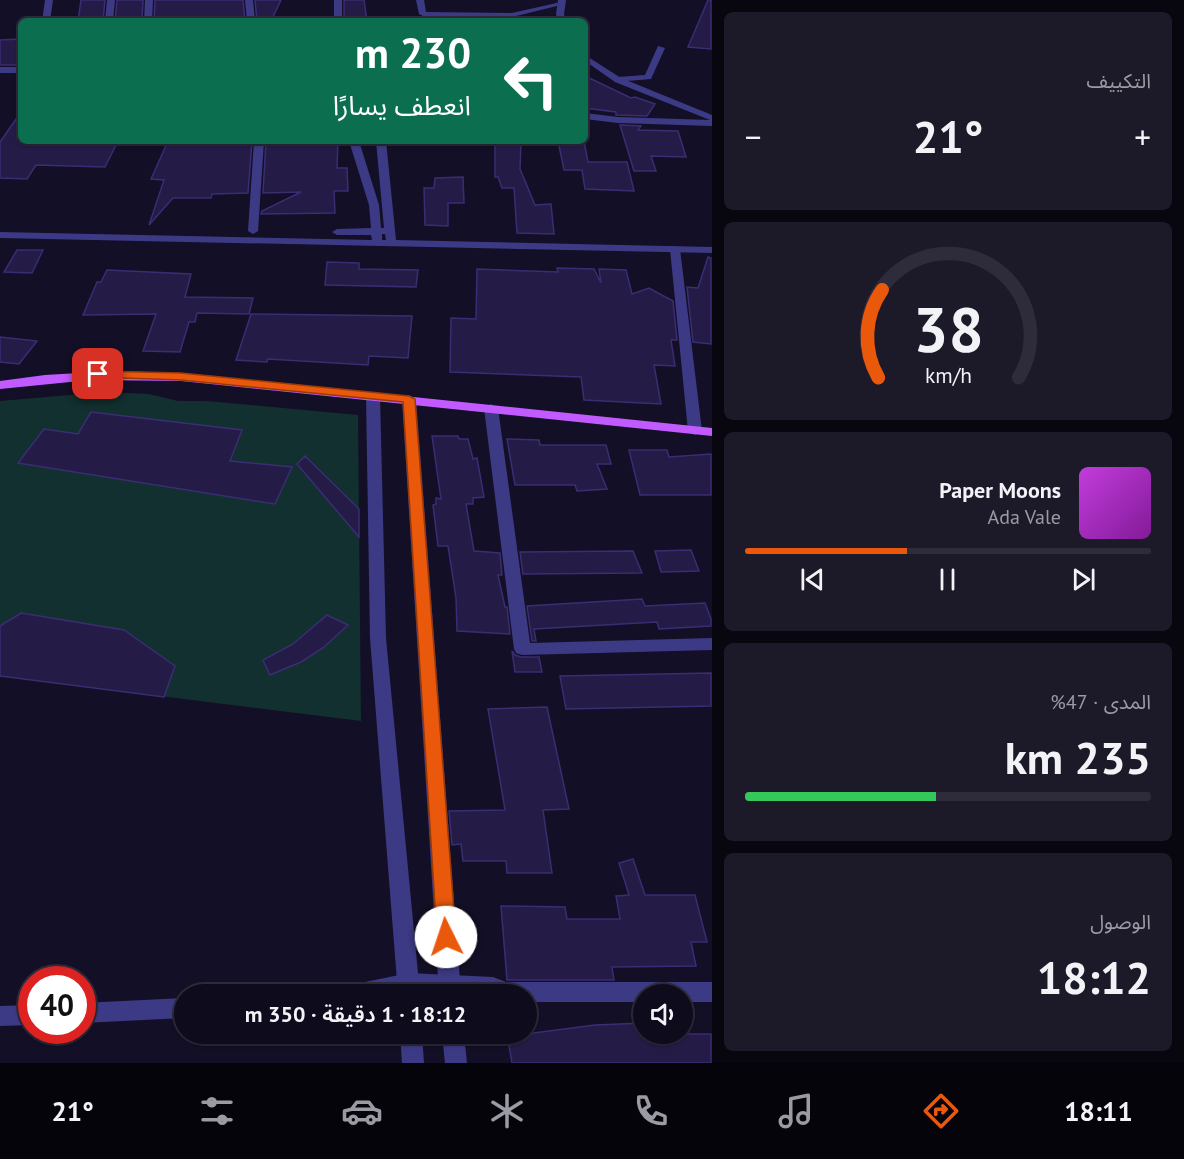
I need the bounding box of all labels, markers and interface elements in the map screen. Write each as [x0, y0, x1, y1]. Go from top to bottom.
text: 230 m [355, 25, 471, 80]
icon: left [492, 42, 570, 120]
text: التكييف [1087, 68, 1151, 94]
text: انعطف يسارًا [333, 88, 471, 122]
text: 21° [913, 107, 983, 165]
text: − [745, 115, 762, 158]
text: + [1134, 115, 1151, 158]
text: 38 [913, 288, 983, 369]
pin [72, 348, 123, 399]
icon: arrive [81, 357, 114, 390]
text: km/h [924, 362, 971, 390]
text: Paper Moons [939, 476, 1061, 504]
text: Ada Vale [988, 504, 1061, 530]
icon: previous [796, 563, 829, 596]
icon: pause [931, 563, 964, 596]
icon: next [1067, 563, 1100, 596]
text: المدى · 47% [1050, 689, 1151, 715]
text: 235 km [1005, 728, 1151, 786]
position arrow [414, 905, 478, 969]
text: الوصول [1090, 909, 1151, 935]
text: 18:12 [1037, 948, 1151, 1006]
speed limit sign: 40 [18, 966, 96, 1044]
map controls [633, 984, 693, 1044]
button: sound [633, 984, 693, 1044]
text: 18:12 · 1 دقيقة · 350 m [245, 1000, 466, 1028]
icon: filters [196, 1090, 238, 1132]
icon: car [341, 1090, 383, 1132]
icon: climate [486, 1090, 528, 1132]
icon: phone [630, 1090, 672, 1132]
icon: music [775, 1090, 817, 1132]
icon: directions [920, 1090, 962, 1132]
text: 21° [51, 1094, 94, 1128]
text: 18:11 [1064, 1094, 1133, 1128]

